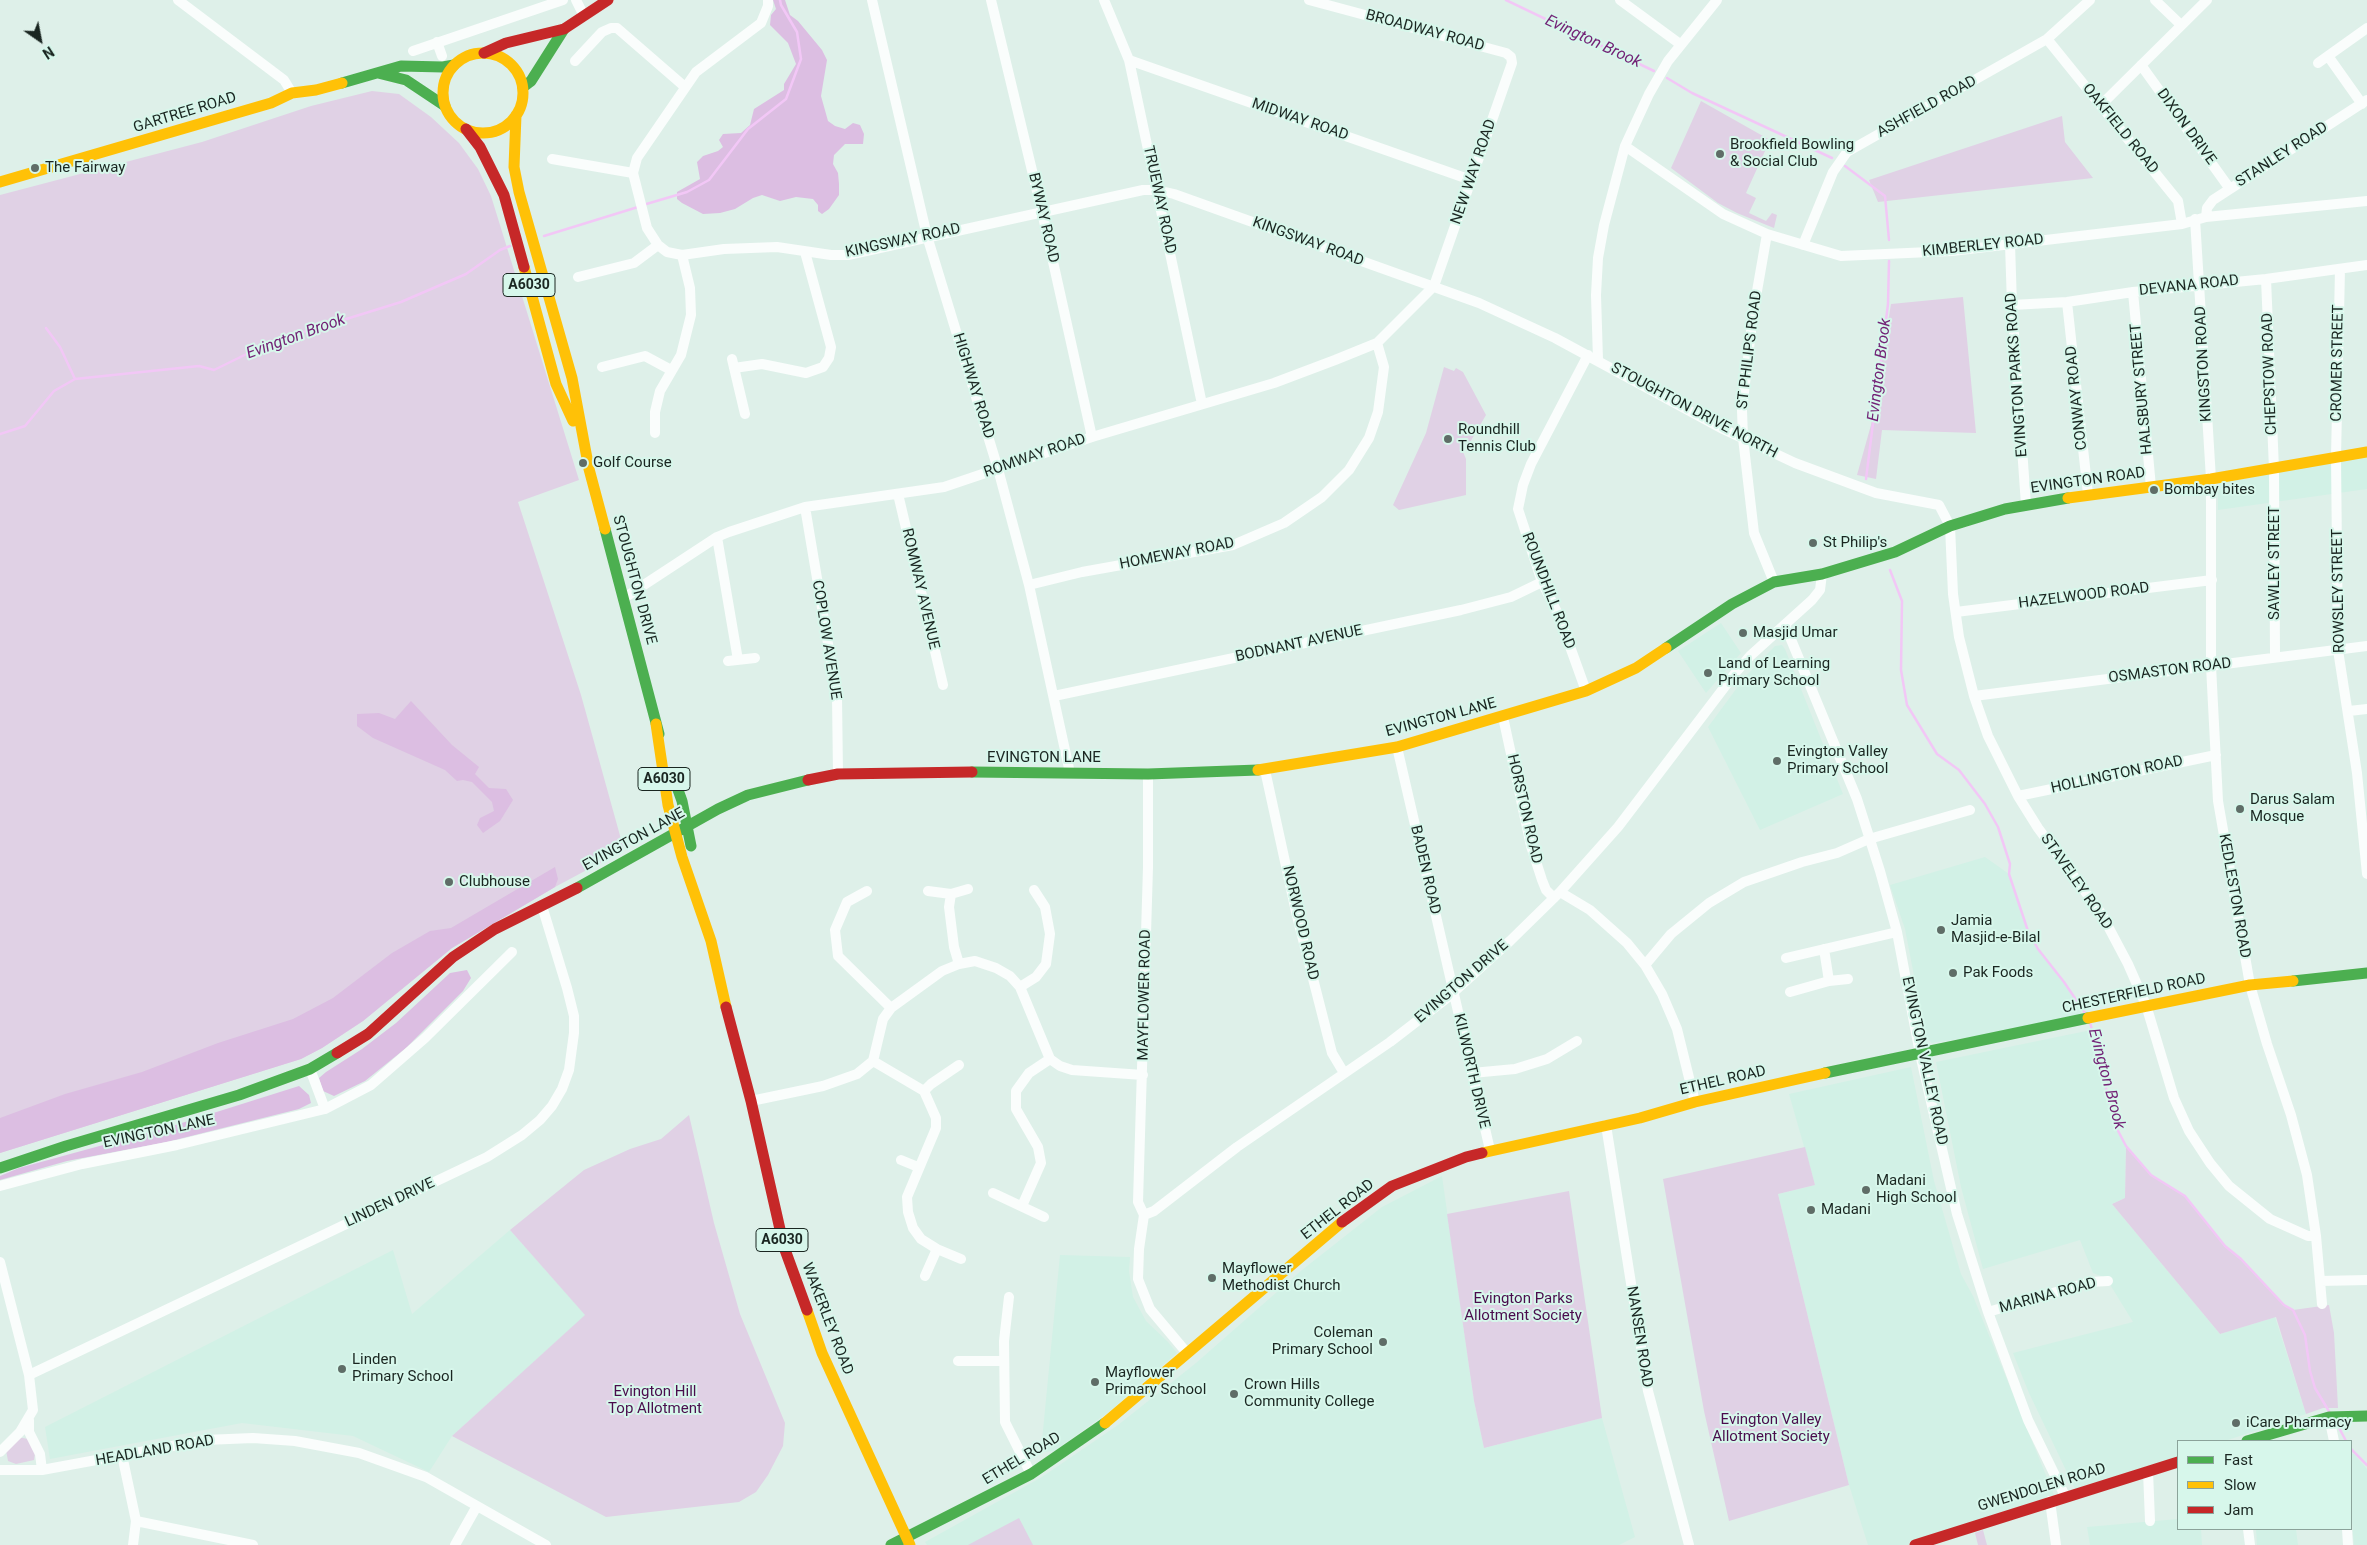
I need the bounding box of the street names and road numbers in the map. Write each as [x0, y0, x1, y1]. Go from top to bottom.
street label: BROADWAY ROAD [1364, 6, 1486, 56]
street label: ASHFIELD ROAD [1874, 72, 1980, 142]
street label: OAKFIELD ROAD [2078, 80, 2162, 178]
street label: DIXON DRIVE [2152, 86, 2220, 168]
street label: GARTREE ROAD [131, 89, 239, 137]
street label: MIDWAY ROAD [1249, 95, 1351, 145]
street label: NEW WAY ROAD [1448, 117, 1500, 227]
street label: STANLEY ROAD [2233, 119, 2331, 191]
street label: TRUEWAY ROAD [1139, 144, 1179, 256]
street label: BYWAY ROAD [1024, 171, 1062, 265]
street label: KINGSWAY ROAD [1250, 214, 1366, 270]
street label: KINGSWAY ROAD [844, 220, 962, 262]
street label: KIMBERLEY ROAD [1921, 231, 2045, 261]
street label: DEVANA ROAD [2138, 272, 2240, 300]
road number: A6030 [503, 274, 555, 296]
street label: ST PHILIPS ROAD [1734, 290, 1766, 410]
street label: EVINGTON PARKS ROAD [2002, 292, 2032, 458]
street label: CROMER STREET [2328, 304, 2348, 422]
street label: KINGSTON ROAD [2192, 306, 2216, 422]
street label: CHEPSTOW ROAD [2259, 312, 2281, 436]
street label: HALSBURY STREET [2127, 323, 2157, 455]
street label: HIGHWAY ROAD [948, 331, 998, 441]
street label: CONWAY ROAD [2063, 345, 2091, 451]
street label: STOUGHTON DRIVE NORTH [1608, 359, 1780, 463]
street label: ROMWAY ROAD [982, 430, 1088, 482]
street label: EVINGTON ROAD [2030, 464, 2146, 498]
street label: SAWLEY STREET [2266, 506, 2284, 620]
street label: STOUGHTON DRIVE [608, 513, 660, 647]
street label: ROMWAY AVENUE [897, 527, 943, 651]
street label: ROWSLEY STREET [2329, 529, 2349, 653]
street label: ROUNDHILL ROAD [1517, 530, 1579, 652]
street label: HOMEWAY ROAD [1118, 534, 1236, 574]
street label: COPLOW AVENUE [808, 579, 844, 701]
street label: HAZELWOOD ROAD [2018, 579, 2150, 613]
street label: BODNANT AVENUE [1234, 622, 1364, 666]
street label: OSMASTON ROAD [2108, 655, 2232, 687]
street label: EVINGTON LANE [1384, 695, 1498, 741]
street label: EVINGTON LANE [987, 749, 1101, 767]
street label: HOLLINGTON ROAD [2049, 752, 2185, 798]
street label: HORSTON ROAD [1503, 753, 1545, 865]
road number: A6030 [638, 768, 690, 791]
street label: EVINGTON LANE [580, 805, 688, 875]
street label: BADEN ROAD [1406, 824, 1444, 916]
street label: STAVELEY ROAD [2036, 831, 2116, 933]
street label: KEDLESTON ROAD [2214, 832, 2254, 960]
street label: NORWOOD ROAD [1278, 864, 1322, 982]
street label: MAYFLOWER ROAD [1135, 929, 1155, 1061]
street label: EVINGTON DRIVE [1412, 937, 1512, 1027]
street label: CHESTERFIELD ROAD [2061, 970, 2207, 1018]
street label: EVINGTON VALLEY ROAD [1897, 975, 1951, 1147]
street label: KILWORTH DRIVE [1449, 1012, 1493, 1130]
street label: ETHEL ROAD [1678, 1062, 1768, 1100]
street label: EVINGTON LANE [101, 1111, 217, 1153]
street label: LINDEN DRIVE [342, 1174, 438, 1232]
street label: ETHEL ROAD [1298, 1176, 1378, 1244]
road number: A6030 [756, 1228, 808, 1252]
street label: WAKERLEY ROAD [797, 1261, 857, 1377]
street label: MARINA ROAD [1998, 1274, 2098, 1318]
street label: NANSEN ROAD [1622, 1285, 1656, 1389]
street label: ETHEL ROAD [980, 1429, 1064, 1489]
street label: HEADLAND ROAD [94, 1432, 216, 1470]
street label: GWENDOLEN ROAD [1976, 1460, 2108, 1516]

